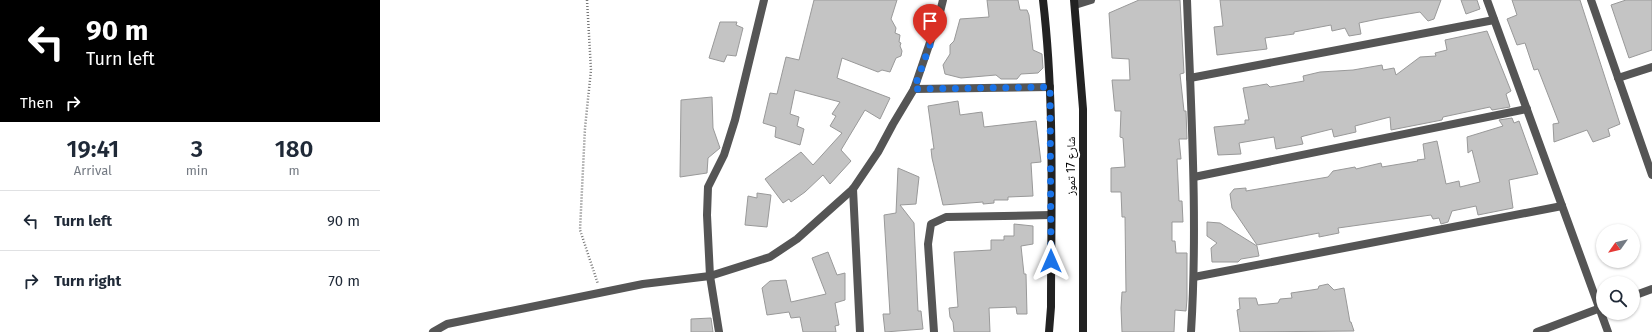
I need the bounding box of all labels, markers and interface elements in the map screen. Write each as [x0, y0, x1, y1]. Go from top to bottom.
pin [913, 4, 947, 45]
icon: arrive [919, 10, 941, 32]
text: 90 m [86, 14, 148, 47]
icon: left [20, 16, 72, 68]
text: Turn left [86, 48, 155, 70]
icon: right [62, 92, 84, 114]
text: Then [20, 94, 54, 112]
text: 19:41 [67, 135, 119, 163]
text: 3 [191, 135, 203, 163]
text: 180 [275, 135, 313, 163]
street label: شارع 17 تموز [1064, 136, 1079, 197]
text: Arrival [74, 163, 112, 178]
text: min [186, 163, 208, 178]
text: m [288, 163, 300, 178]
icon: left [20, 210, 42, 232]
text: Turn left [54, 212, 112, 230]
text: 90 m [327, 212, 360, 230]
north arrow [1596, 224, 1640, 268]
map controls [1596, 224, 1640, 320]
position arrow [1030, 240, 1072, 282]
icon: right [20, 270, 42, 292]
text: Turn right [54, 272, 121, 290]
text: 70 m [328, 272, 360, 290]
button: search [1596, 276, 1640, 320]

